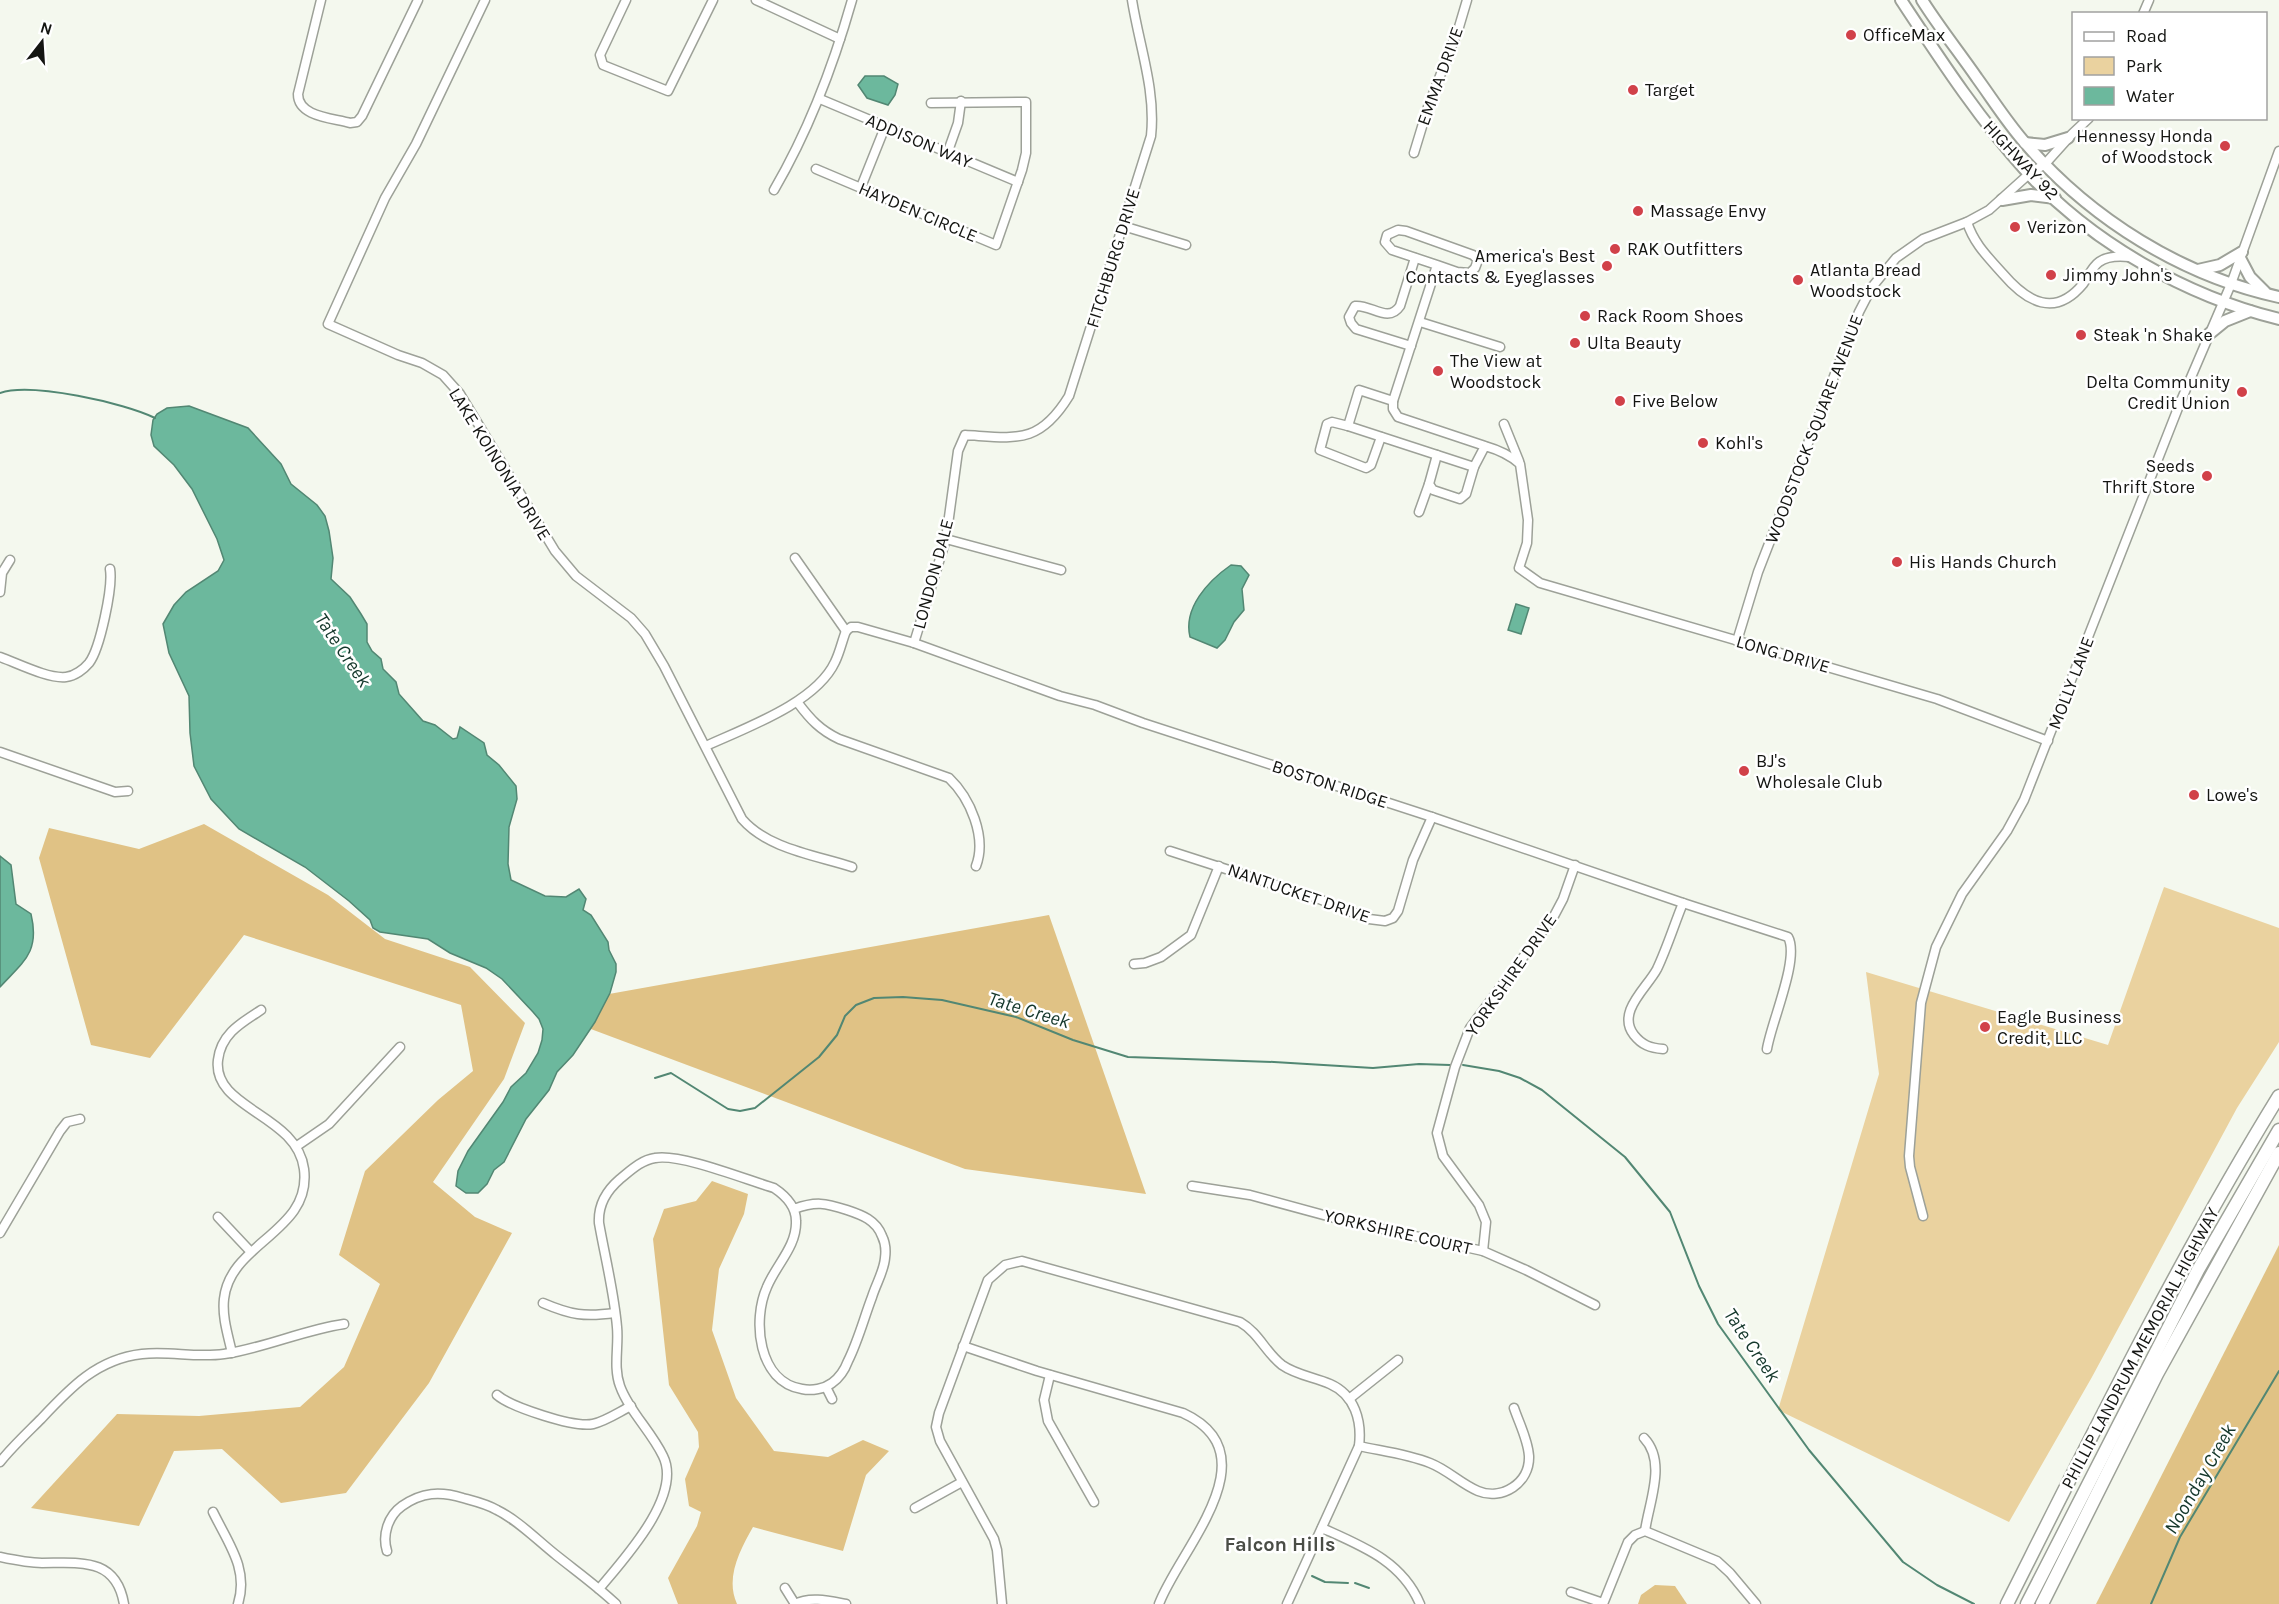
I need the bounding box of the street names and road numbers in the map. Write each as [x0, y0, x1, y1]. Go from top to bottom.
street label: EMMA DRIVE [1412, 24, 1468, 128]
street label: ADDISON WAY [862, 109, 976, 173]
street label: HIGHWAY 92 [1978, 116, 2064, 204]
street label: HAYDEN CIRCLE [855, 177, 981, 247]
street label: FITCHBURG DRIVE [1081, 186, 1145, 330]
street label: WOODSTOCK SQUARE AVENUE [1760, 311, 1868, 547]
street label: LAKE KOINONIA DRIVE [444, 384, 556, 544]
street label: LONDON DALE [908, 516, 958, 632]
street label: LONG DRIVE [1734, 630, 1832, 678]
street label: MOLLY LANE [2043, 633, 2099, 733]
street label: BOSTON RIDGE [1269, 755, 1391, 813]
street label: NANTUCKET DRIVE [1225, 858, 1373, 928]
street label: YORKSHIRE DRIVE [1460, 909, 1562, 1041]
street label: PHILLIP LANDRUM MEMORIAL HIGHWAY [2056, 1203, 2224, 1493]
street label: YORKSHIRE COURT [1322, 1204, 1474, 1260]

